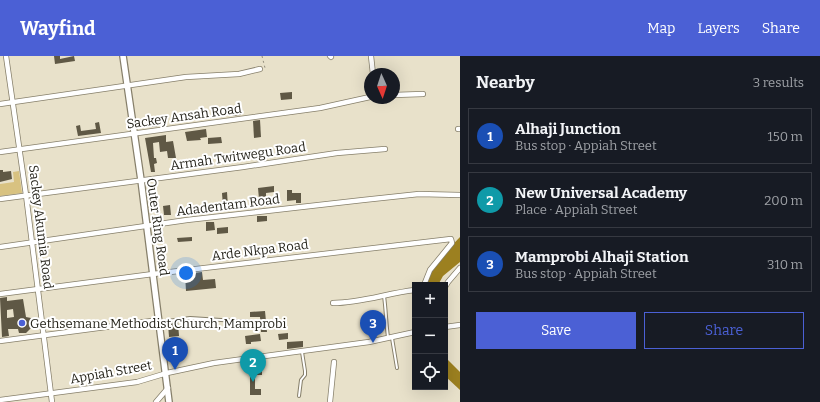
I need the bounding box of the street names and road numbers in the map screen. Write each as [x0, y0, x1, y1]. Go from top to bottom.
street label: Sackey Ansah Road [126, 100, 243, 132]
street label: Armah Twitwegu Road [169, 139, 307, 173]
street label: Sackey Akumia Road [26, 164, 56, 290]
street label: Outer Ring Road [144, 177, 172, 277]
street label: Adadentam Road [176, 191, 281, 219]
street label: Arde Nkpa Road [211, 237, 309, 263]
street label: Appiah Street [69, 357, 153, 387]

